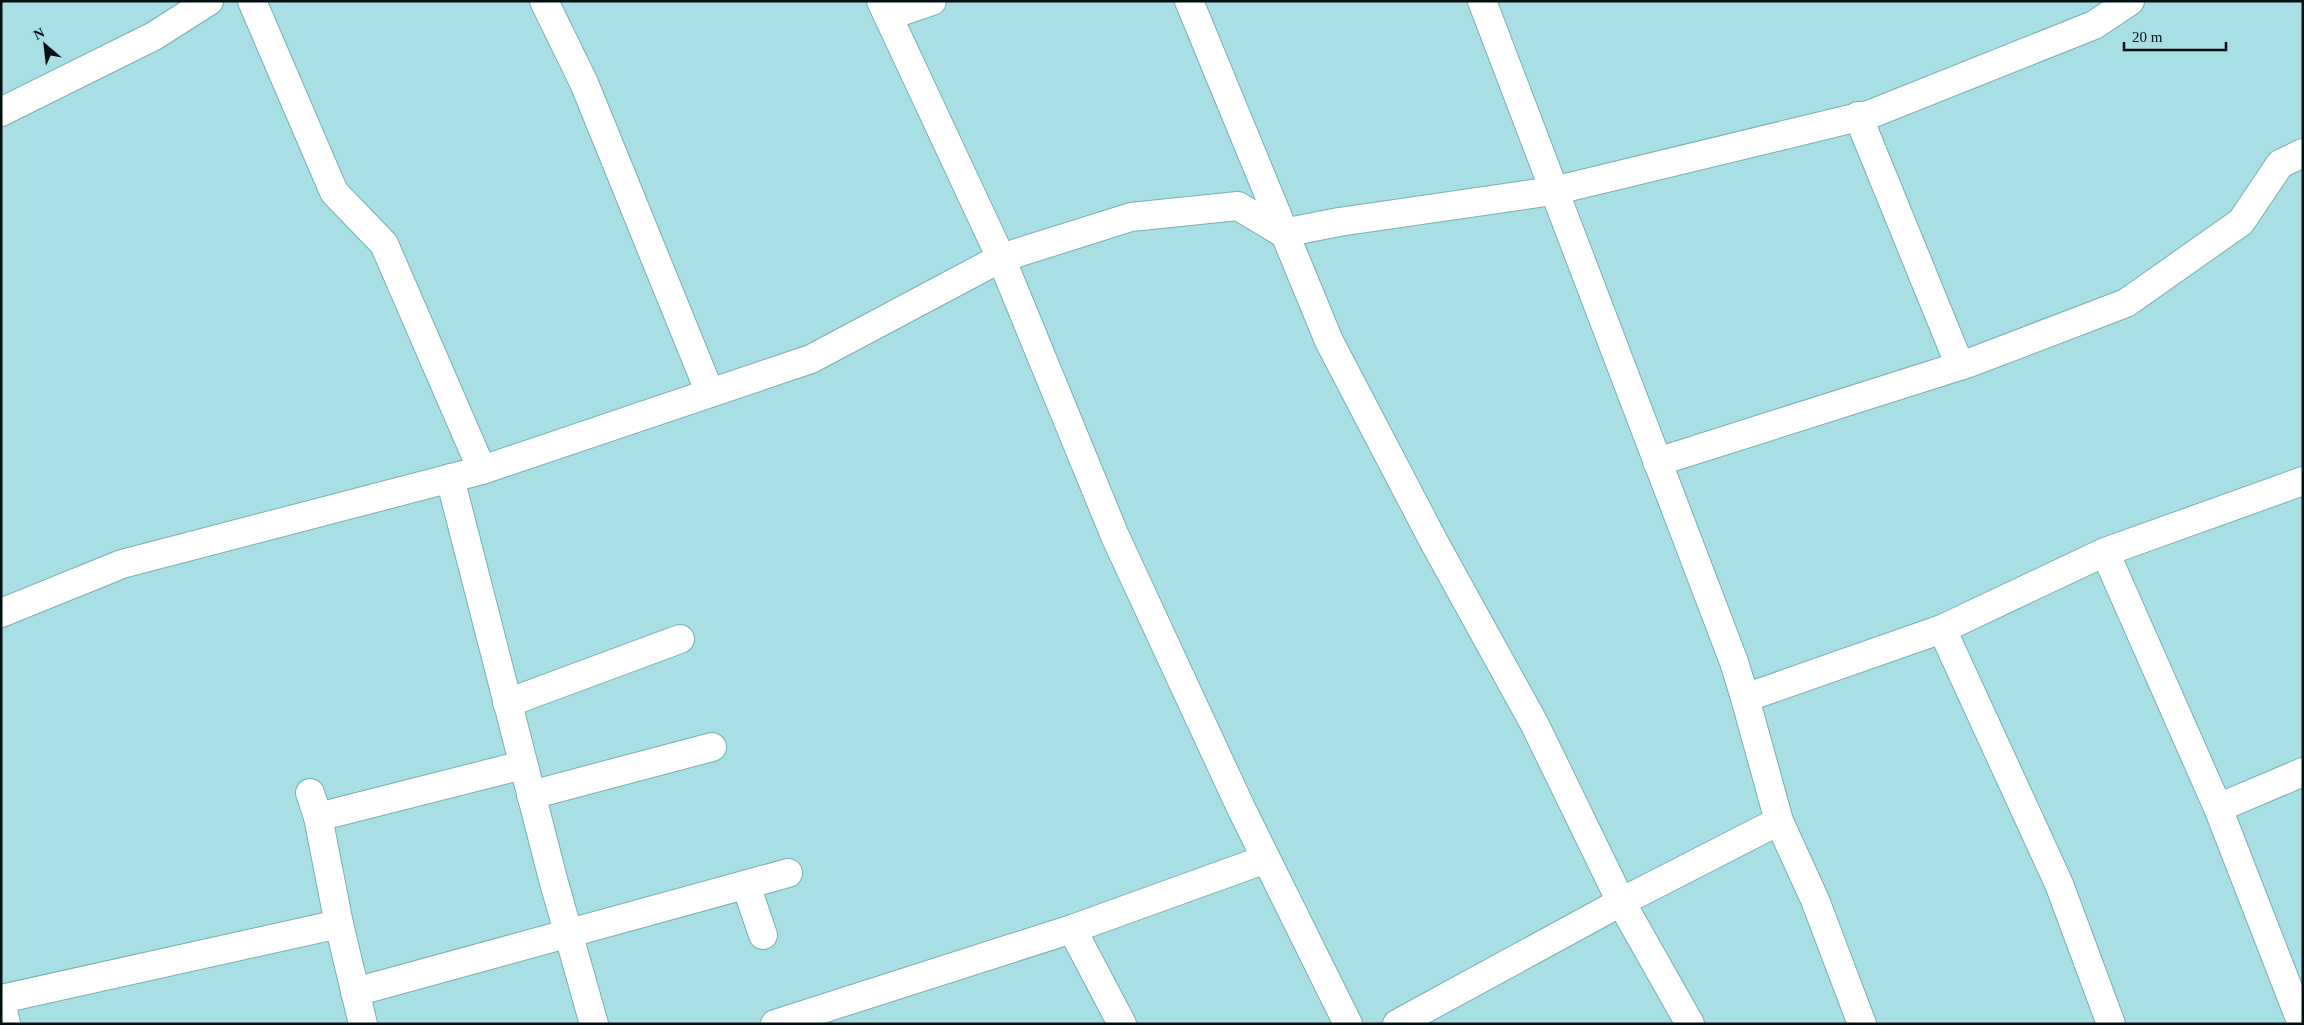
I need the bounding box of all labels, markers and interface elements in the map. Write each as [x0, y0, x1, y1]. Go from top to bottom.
north arrow [20, 20, 70, 70]
scale bar [2124, 20, 2226, 52]
text: N [31, 25, 47, 43]
text: 20 m [2132, 29, 2163, 45]

